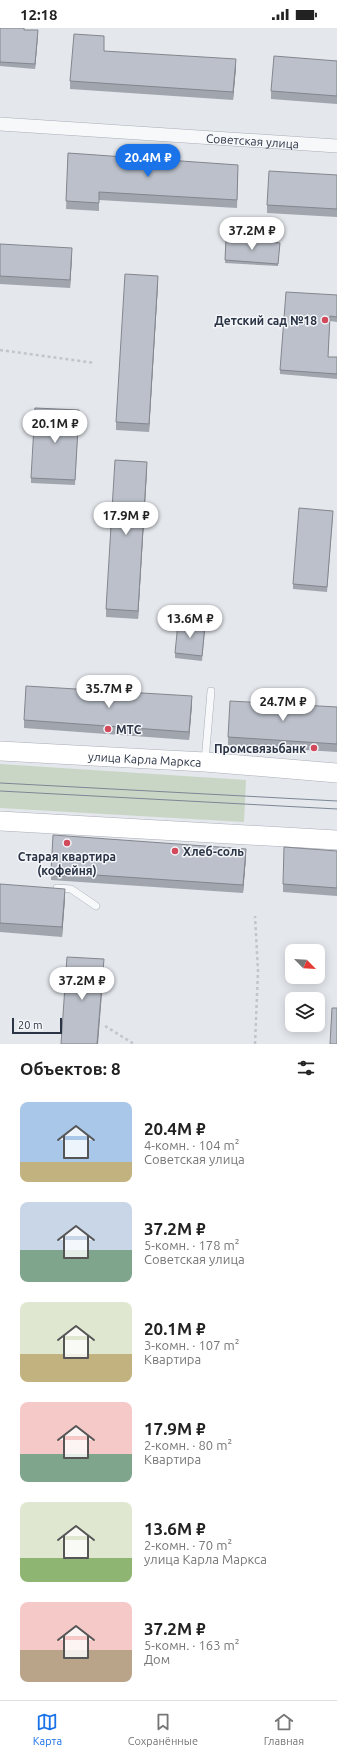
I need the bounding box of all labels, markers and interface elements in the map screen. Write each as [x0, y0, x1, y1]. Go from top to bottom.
text: 12:18 [20, 6, 58, 23]
street label: Советская улица [206, 131, 299, 150]
pin: 20.4M ₽ [111, 144, 185, 178]
text: 20.4M ₽ [124, 150, 172, 164]
pin: 37.2M ₽ [215, 217, 289, 251]
text: 37.2M ₽ [228, 223, 276, 237]
place label: Детский сад №18 [214, 314, 317, 327]
marker: Детский сад №18 [320, 315, 330, 325]
pin: 20.1M ₽ [18, 410, 92, 444]
text: 20.1M ₽ [31, 416, 79, 430]
pin: 17.9M ₽ [89, 502, 163, 536]
text: 17.9M ₽ [102, 508, 150, 522]
pin: 13.6M ₽ [153, 605, 227, 639]
text: 13.6M ₽ [166, 611, 214, 625]
pin: 35.7M ₽ [72, 675, 146, 709]
text: 35.7M ₽ [85, 681, 133, 695]
pin: 24.7M ₽ [246, 688, 320, 722]
text: 24.7M ₽ [259, 694, 307, 708]
place label: МТС [116, 723, 142, 736]
marker: МТС [103, 724, 113, 734]
place label: Промсвязьбанк [214, 742, 306, 755]
marker: Промсвязьбанк [309, 743, 319, 753]
street label: улица Карла Маркса [88, 749, 202, 768]
marker: Старая квартира (кофейня) [62, 838, 72, 848]
place label: Хлеб-соль [183, 845, 244, 858]
marker: Хлеб-соль [170, 846, 180, 856]
place label: Старая квартира (кофейня) [18, 850, 116, 878]
north arrow [285, 944, 325, 984]
map controls [285, 944, 325, 1032]
pin: 37.2M ₽ [45, 967, 119, 1001]
text: 37.2M ₽ [58, 973, 106, 987]
button: layers [285, 992, 325, 1032]
scale bar [12, 1016, 62, 1035]
text: 20 m [18, 1019, 42, 1031]
icon: filters [295, 1057, 317, 1079]
text: Объектов: 8 [20, 1059, 120, 1078]
icon: home [52, 1118, 100, 1166]
text: 20.4M ₽ [144, 1119, 206, 1138]
text: 4-комн. · 104 m² [144, 1138, 239, 1152]
text: Советская улица [144, 1152, 245, 1166]
icon: home [52, 1218, 100, 1266]
text: 37.2M ₽ [144, 1219, 206, 1238]
text: 5-комн. · 178 m² [144, 1238, 239, 1252]
text: Советская улица [144, 1252, 245, 1266]
icon: home [52, 1318, 100, 1366]
text: 20.1M ₽ [144, 1319, 206, 1338]
text: 3-комн. · 107 m² [144, 1338, 239, 1352]
text: Квартира [144, 1352, 201, 1366]
icon: home [52, 1418, 100, 1466]
text: 17.9M ₽ [144, 1419, 206, 1438]
text: 2-комн. · 80 m² [144, 1438, 232, 1452]
text: Квартира [144, 1452, 201, 1466]
icon: home [52, 1518, 100, 1566]
text: 13.6M ₽ [144, 1519, 206, 1538]
text: 2-комн. · 70 m² [144, 1538, 232, 1552]
text: улица Карла Маркса [144, 1552, 267, 1566]
icon: home [52, 1618, 100, 1666]
text: 37.2M ₽ [144, 1619, 206, 1638]
text: 5-комн. · 163 m² [144, 1638, 239, 1652]
text: Дом [144, 1652, 170, 1666]
tab: Карта [33, 1711, 62, 1747]
tab: Сохранённые [128, 1711, 198, 1747]
tab: Главная [264, 1711, 304, 1747]

